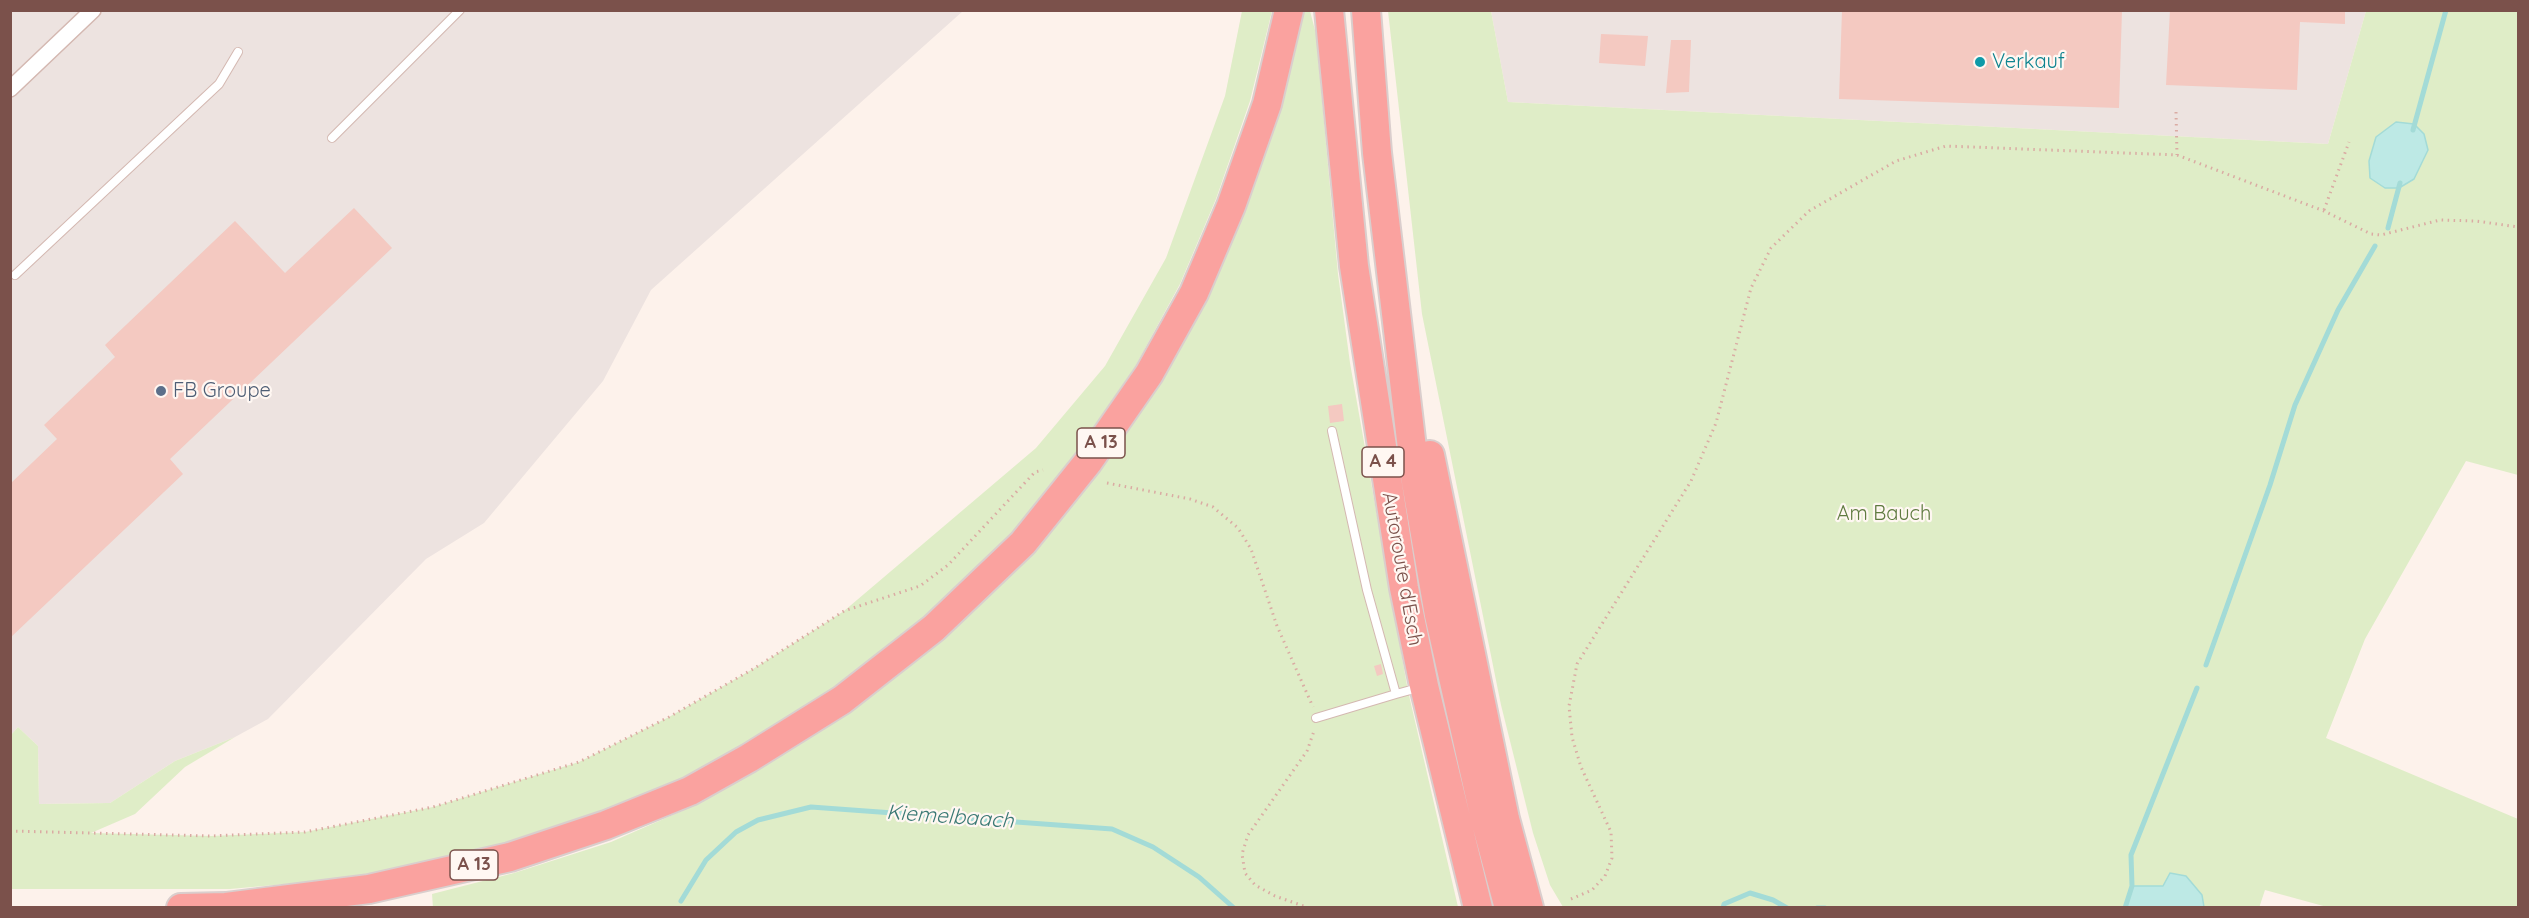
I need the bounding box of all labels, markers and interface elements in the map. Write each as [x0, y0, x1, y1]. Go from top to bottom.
place label: Verkauf [1992, 50, 2065, 74]
marker: Verkauf [1973, 55, 1987, 69]
place label: FB Groupe [173, 379, 271, 403]
marker: FB Groupe [154, 384, 168, 398]
road number: A 13 [1077, 428, 1125, 458]
road number: A 4 [1362, 447, 1404, 477]
street label: Autoroute d'Esch [1377, 490, 1427, 648]
park label: Am Bauch [1837, 502, 1931, 526]
water label: Kiemelbaach [885, 800, 1015, 834]
road number: A 13 [450, 850, 498, 880]

